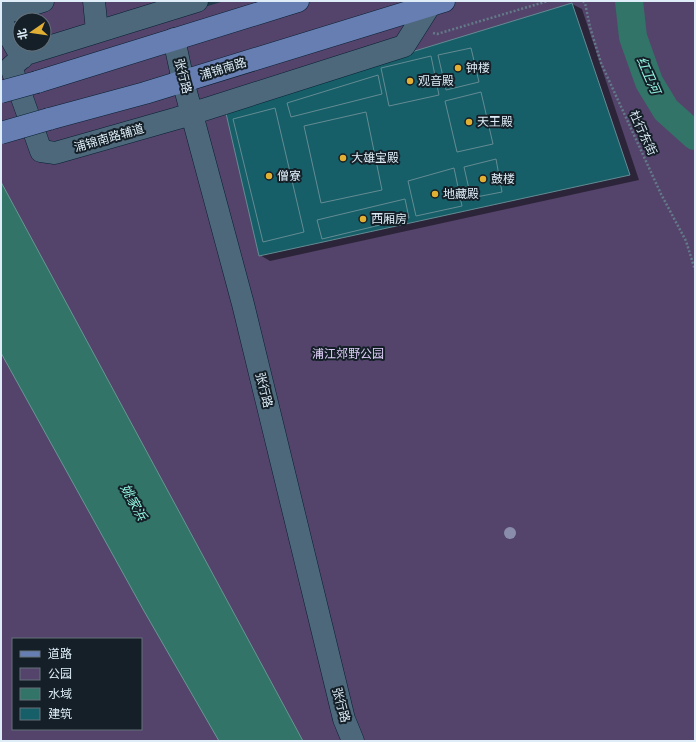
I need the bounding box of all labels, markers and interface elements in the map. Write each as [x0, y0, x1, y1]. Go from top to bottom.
north arrow [12, 12, 52, 52]
text: 北 [14, 27, 30, 41]
street label: 浦锦南路 [198, 54, 248, 83]
water label: 红卫河 [634, 54, 665, 99]
street label: 张行路 [172, 57, 195, 95]
place label: 钟楼 [466, 60, 490, 75]
marker: 钟楼 [453, 63, 463, 73]
place label: 观音殿 [418, 73, 454, 88]
marker: 观音殿 [405, 76, 415, 86]
street label: 杜行东街 [627, 108, 660, 158]
place label: 天王殿 [477, 114, 513, 129]
marker: 天王殿 [464, 117, 474, 127]
street label: 浦锦南路辅道 [72, 120, 146, 155]
place label: 大雄宝殿 [351, 150, 399, 165]
marker: 大雄宝殿 [338, 153, 348, 163]
place label: 僧寮 [277, 168, 301, 183]
marker: 僧寮 [264, 171, 274, 181]
place label: 鼓楼 [491, 171, 515, 186]
marker: 鼓楼 [478, 174, 488, 184]
place label: 地藏殿 [443, 186, 479, 201]
marker: 地藏殿 [430, 189, 440, 199]
place label: 西厢房 [371, 211, 407, 226]
marker: 西厢房 [358, 214, 368, 224]
park label: 浦江郊野公园 [312, 346, 384, 361]
street label: 张行路 [253, 371, 276, 409]
water label: 姚家浜 [118, 481, 151, 524]
legend [12, 638, 142, 730]
text: 道路 [48, 646, 72, 661]
text: 公园 [48, 666, 72, 681]
text: 水域 [48, 686, 72, 701]
street label: 张行路 [330, 686, 353, 724]
text: 建筑 [48, 706, 72, 721]

